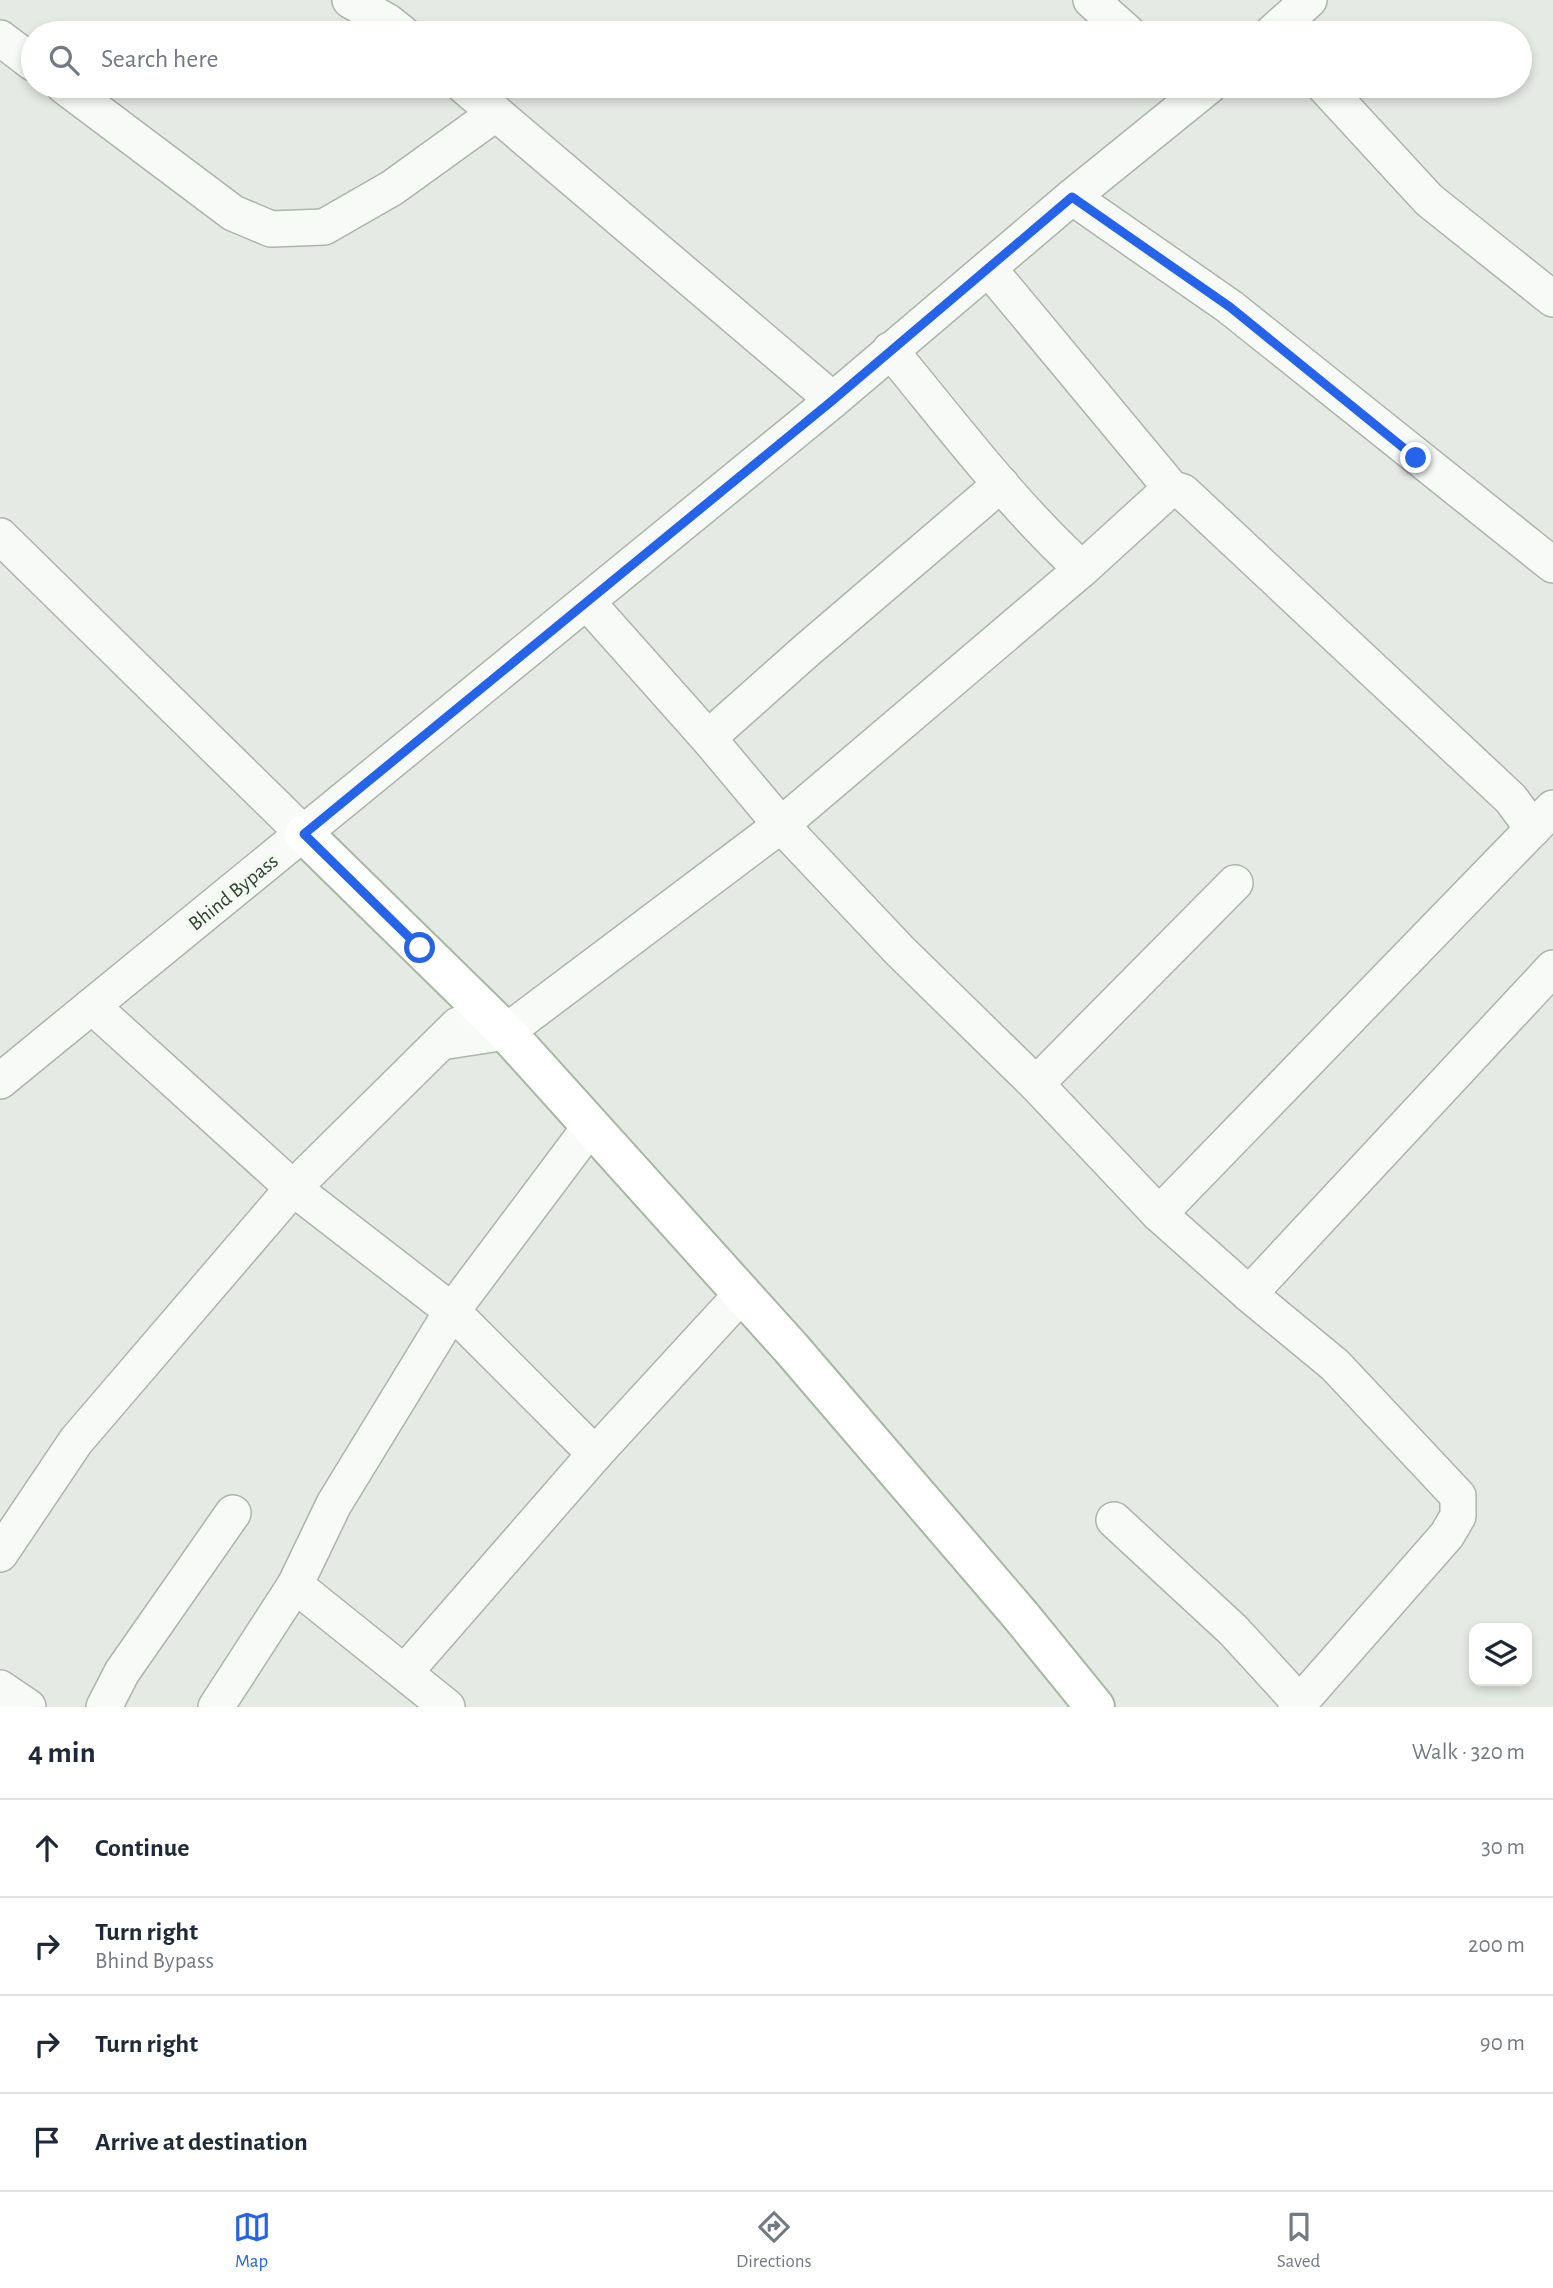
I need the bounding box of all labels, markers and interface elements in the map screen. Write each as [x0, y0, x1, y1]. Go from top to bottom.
search box [21, 21, 1532, 98]
icon: search [45, 41, 83, 79]
text: Search here [101, 46, 219, 72]
route end [1400, 442, 1431, 473]
street label: Bhind Bypass [184, 850, 282, 935]
route start [404, 932, 435, 963]
map controls [1469, 1623, 1532, 1686]
button: layers [1469, 1623, 1532, 1686]
text: 4 min [28, 1738, 96, 1768]
text: Walk · 320 m [1412, 1741, 1525, 1764]
icon: ahead [28, 1829, 66, 1867]
text: Continue [95, 1835, 190, 1861]
text: 30 m [1481, 1836, 1525, 1859]
text: Turn right [95, 1919, 198, 1945]
icon: right [28, 1927, 66, 1965]
text: 200 m [1468, 1934, 1525, 1957]
text: Bhind Bypass [95, 1950, 214, 1973]
icon: right [28, 2025, 66, 2063]
text: Turn right [95, 2031, 198, 2057]
text: 90 m [1480, 2032, 1525, 2055]
icon: arrive [28, 2123, 66, 2161]
text: Arrive at destination [95, 2129, 308, 2155]
tab: Map [233, 2208, 271, 2273]
tab: Directions [736, 2208, 812, 2273]
tab: Saved [1277, 2208, 1320, 2273]

